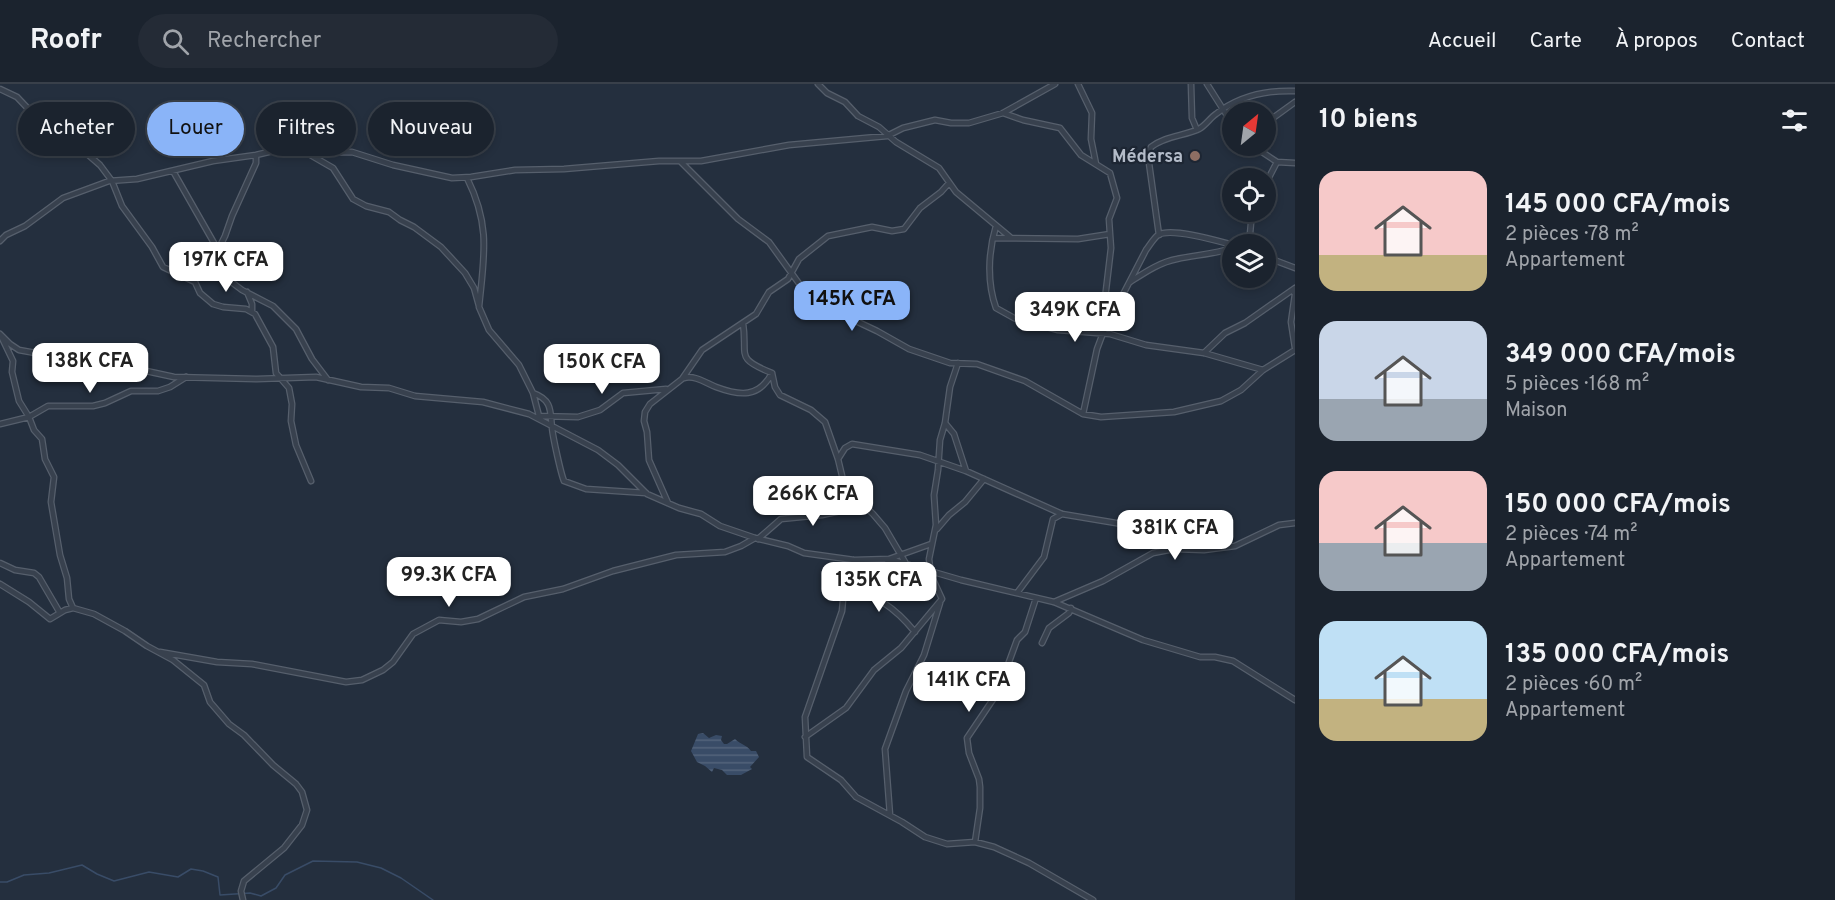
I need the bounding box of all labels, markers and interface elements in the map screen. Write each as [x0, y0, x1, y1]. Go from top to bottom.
search box [138, 14, 558, 68]
text: Roofr [30, 23, 102, 59]
icon: search [159, 25, 192, 58]
text: Rechercher [207, 28, 321, 55]
text: Accueil [1428, 28, 1497, 55]
text: Carte [1530, 28, 1582, 55]
text: À propos [1615, 28, 1698, 55]
text: Contact [1731, 28, 1805, 55]
chip: Acheter [18, 102, 135, 156]
chip: Louer [147, 102, 244, 156]
chip: Filtres [256, 102, 356, 156]
chip: Nouveau [368, 102, 494, 156]
north arrow [1222, 102, 1276, 156]
map controls [1222, 102, 1276, 288]
text: 10 biens [1319, 104, 1418, 137]
icon: filters [1778, 104, 1811, 137]
place label: Médersa [1112, 146, 1183, 169]
marker: Médersa [1188, 149, 1202, 163]
button: locate [1222, 168, 1276, 222]
text: 145 000 CFA/mois [1505, 189, 1731, 222]
icon: home [1367, 195, 1439, 267]
text: 2 pièces · 78 m² [1505, 222, 1639, 248]
button: layers [1222, 234, 1276, 288]
pin: 197K CFA [164, 242, 288, 293]
text: 197K CFA [183, 248, 269, 274]
text: Appartement [1505, 248, 1625, 274]
pin: 145K CFA [790, 281, 914, 332]
text: 145K CFA [808, 287, 896, 313]
pin: 349K CFA [1013, 292, 1137, 343]
text: 349K CFA [1029, 298, 1121, 324]
text: 349 000 CFA/mois [1505, 339, 1736, 372]
pin: 138K CFA [28, 343, 152, 394]
pin: 150K CFA [540, 344, 664, 395]
icon: home [1367, 345, 1439, 417]
text: 138K CFA [46, 349, 134, 375]
text: 150K CFA [558, 350, 646, 376]
text: 5 pièces · 168 m² [1505, 372, 1649, 398]
text: Maison [1505, 398, 1568, 424]
pin: 266K CFA [751, 476, 875, 527]
text: 266K CFA [767, 482, 859, 508]
text: 150 000 CFA/mois [1505, 489, 1731, 522]
icon: home [1367, 495, 1439, 567]
pin: 381K CFA [1113, 510, 1237, 561]
text: 381K CFA [1131, 516, 1219, 542]
text: 2 pièces · 74 m² [1505, 522, 1638, 548]
text: Appartement [1505, 548, 1625, 574]
pin: 99.3K CFA [380, 557, 518, 608]
pin: 135K CFA [817, 562, 941, 613]
text: 99.3K CFA [401, 563, 497, 589]
text: 135K CFA [835, 568, 923, 594]
text: 135 000 CFA/mois [1505, 639, 1729, 672]
icon: home [1367, 645, 1439, 717]
pin: 141K CFA [907, 662, 1031, 713]
text: 141K CFA [927, 668, 1011, 694]
text: 2 pièces · 60 m² [1505, 672, 1642, 698]
text: Appartement [1505, 698, 1625, 724]

